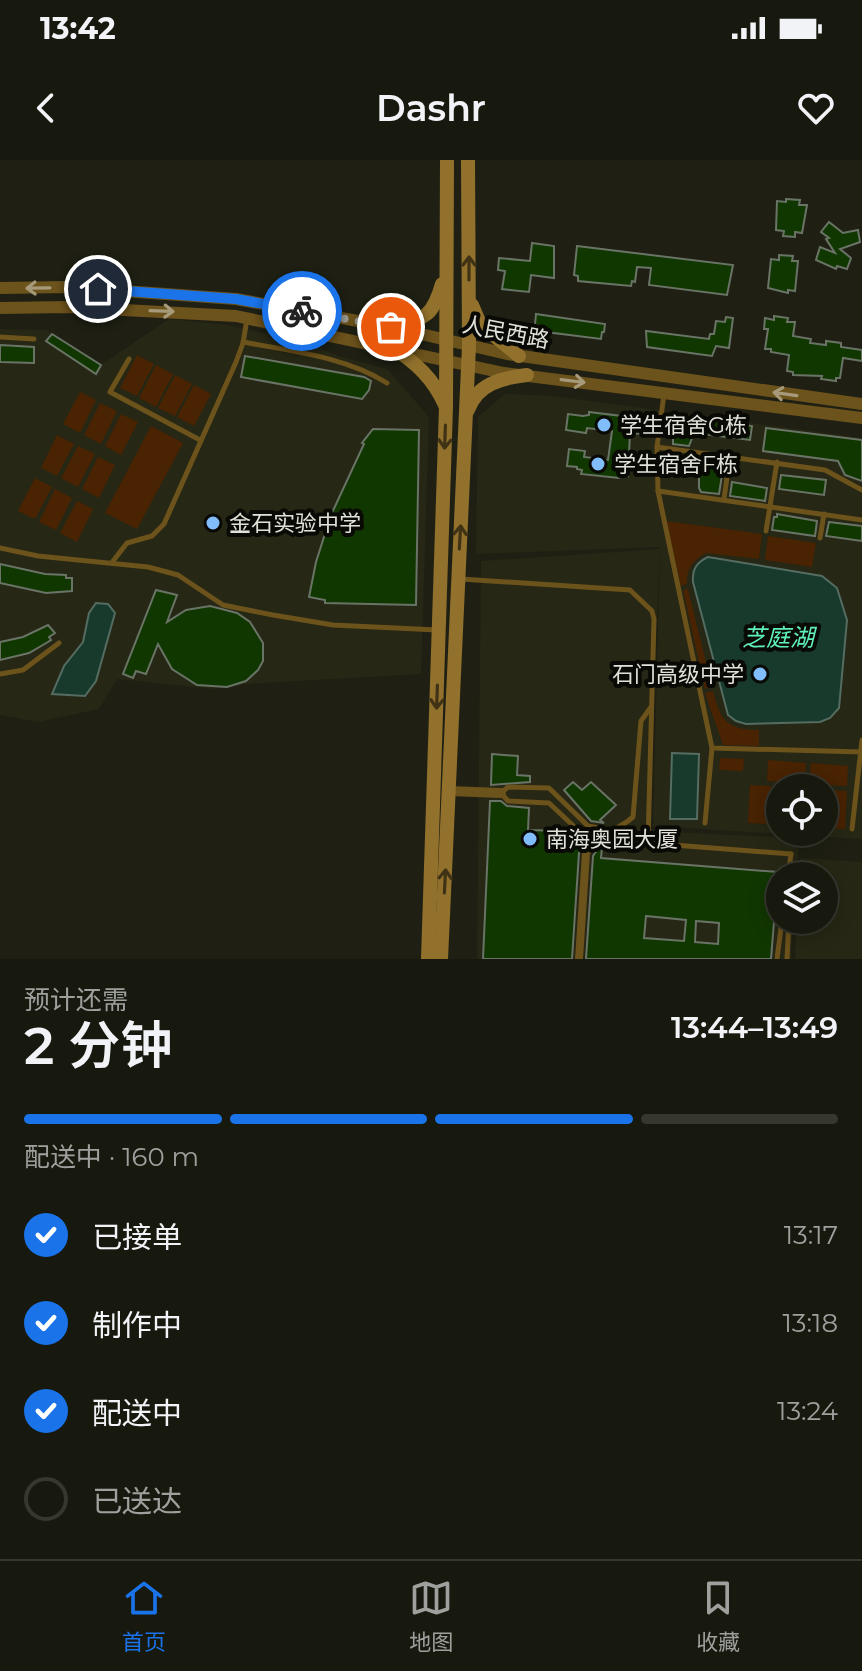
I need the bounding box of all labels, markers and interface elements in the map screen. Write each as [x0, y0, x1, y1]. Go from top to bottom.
text: 13:42 [40, 10, 116, 47]
icon: back [24, 86, 68, 130]
text: Dashr [376, 86, 486, 130]
icon: heart [794, 86, 838, 130]
pin [64, 255, 132, 323]
one-way arrow [461, 255, 477, 282]
icon: home [76, 267, 120, 311]
courier [262, 271, 342, 351]
one-way arrow [25, 280, 52, 295]
icon: bike [280, 289, 324, 333]
pin [357, 293, 425, 361]
one-way arrow [148, 303, 175, 318]
icon: bag [369, 305, 413, 349]
street label: 人民西路 [460, 311, 552, 354]
one-way arrow [560, 374, 585, 389]
one-way arrow [773, 386, 798, 401]
place label: 学生宿舍G栋 [620, 412, 747, 439]
marker: 学生宿舍G栋 [595, 416, 613, 434]
one-way arrow [438, 423, 453, 450]
place label: 学生宿舍F栋 [614, 451, 738, 478]
marker: 学生宿舍F栋 [589, 455, 607, 473]
place label: 金石实验中学 [229, 510, 361, 537]
marker: 金石实验中学 [204, 514, 222, 532]
one-way arrow [453, 524, 468, 551]
water label: 芝庭湖 [742, 623, 818, 652]
place label: 石门高级中学 [612, 661, 744, 688]
marker: 石门高级中学 [751, 665, 769, 683]
one-way arrow [429, 683, 444, 710]
map controls [766, 774, 838, 934]
button: locate [766, 774, 838, 846]
place label: 南海奥园大厦 [546, 826, 678, 853]
marker: 南海奥园大厦 [521, 830, 539, 848]
button: layers [766, 862, 838, 934]
one-way arrow [438, 868, 453, 895]
text: 预计还需 [24, 984, 128, 1016]
text: 13:44–13:49 [671, 1009, 838, 1046]
text: 2 分钟 [24, 1014, 173, 1077]
text: 配送中 · 160 m [24, 1141, 199, 1173]
icon: check [24, 1213, 68, 1257]
text: 已接单 [92, 1219, 182, 1256]
text: 13:17 [784, 1219, 838, 1251]
icon: check [24, 1301, 68, 1345]
text: 制作中 [92, 1307, 182, 1344]
text: 13:18 [782, 1307, 838, 1339]
icon: check [24, 1389, 68, 1433]
text: 配送中 [92, 1395, 182, 1432]
text: 13:24 [777, 1395, 838, 1427]
text: 已送达 [92, 1483, 182, 1520]
tab: 首页 [122, 1576, 166, 1656]
tab: 地图 [409, 1576, 453, 1656]
tab: 收藏 [696, 1576, 740, 1656]

